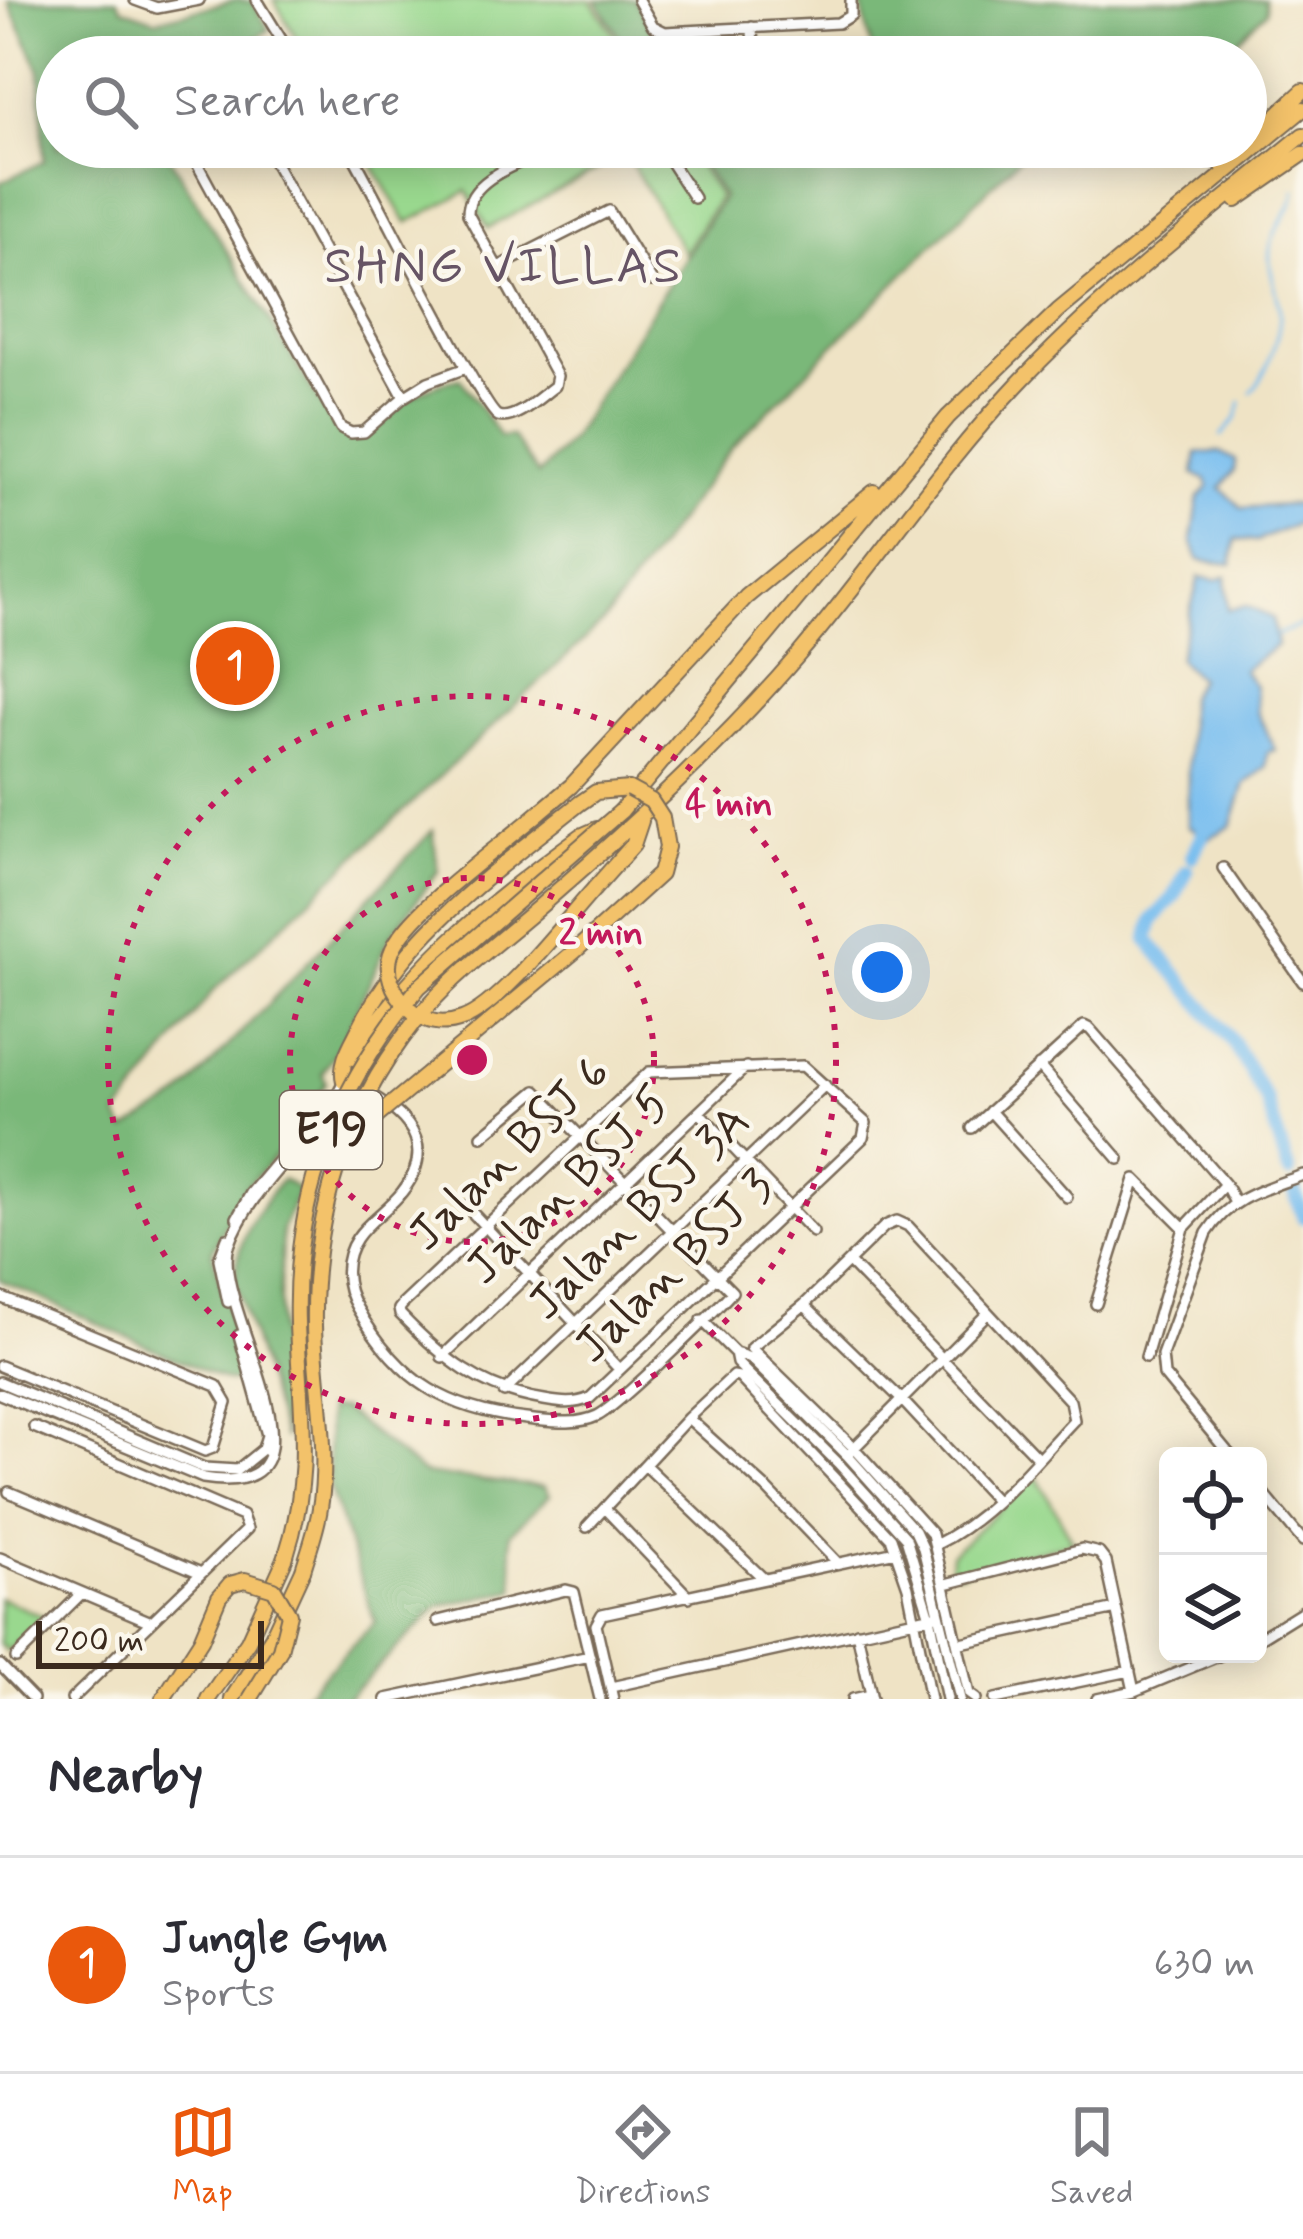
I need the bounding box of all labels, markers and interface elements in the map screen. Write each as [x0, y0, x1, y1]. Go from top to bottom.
search box [36, 36, 1267, 168]
icon: search [78, 69, 144, 135]
text: Search here [174, 73, 401, 132]
district label: SHNG VILLAS [324, 235, 684, 301]
pin: 1 [196, 621, 274, 711]
text: 4 min [685, 782, 773, 829]
text: 2 min [559, 911, 643, 958]
your location [852, 942, 912, 1002]
centre of rings [451, 1039, 493, 1081]
street label: Jalan BSJ 6 [396, 1042, 624, 1266]
street label: Jalan BSJ 5 [453, 1073, 685, 1299]
road number: E19 [280, 1091, 382, 1169]
street label: Jalan BSJ 3A [517, 1093, 763, 1333]
street label: Jalan BSJ 3 [564, 1158, 786, 1376]
map controls [1159, 1447, 1267, 1663]
button: locate [1159, 1447, 1267, 1555]
button: layers [1159, 1555, 1267, 1663]
scale bar [36, 1615, 264, 1668]
text: 200 m [54, 1620, 144, 1664]
text: Nearby [48, 1744, 203, 1810]
text: Jungle Gym [162, 1910, 388, 1969]
text: 1 [78, 1939, 96, 1990]
text: 630 m [1154, 1939, 1255, 1990]
text: Sports [162, 1969, 275, 2020]
tab: Map [170, 2099, 236, 2215]
tab: Directions [575, 2099, 711, 2215]
tab: Saved [1050, 2099, 1133, 2215]

